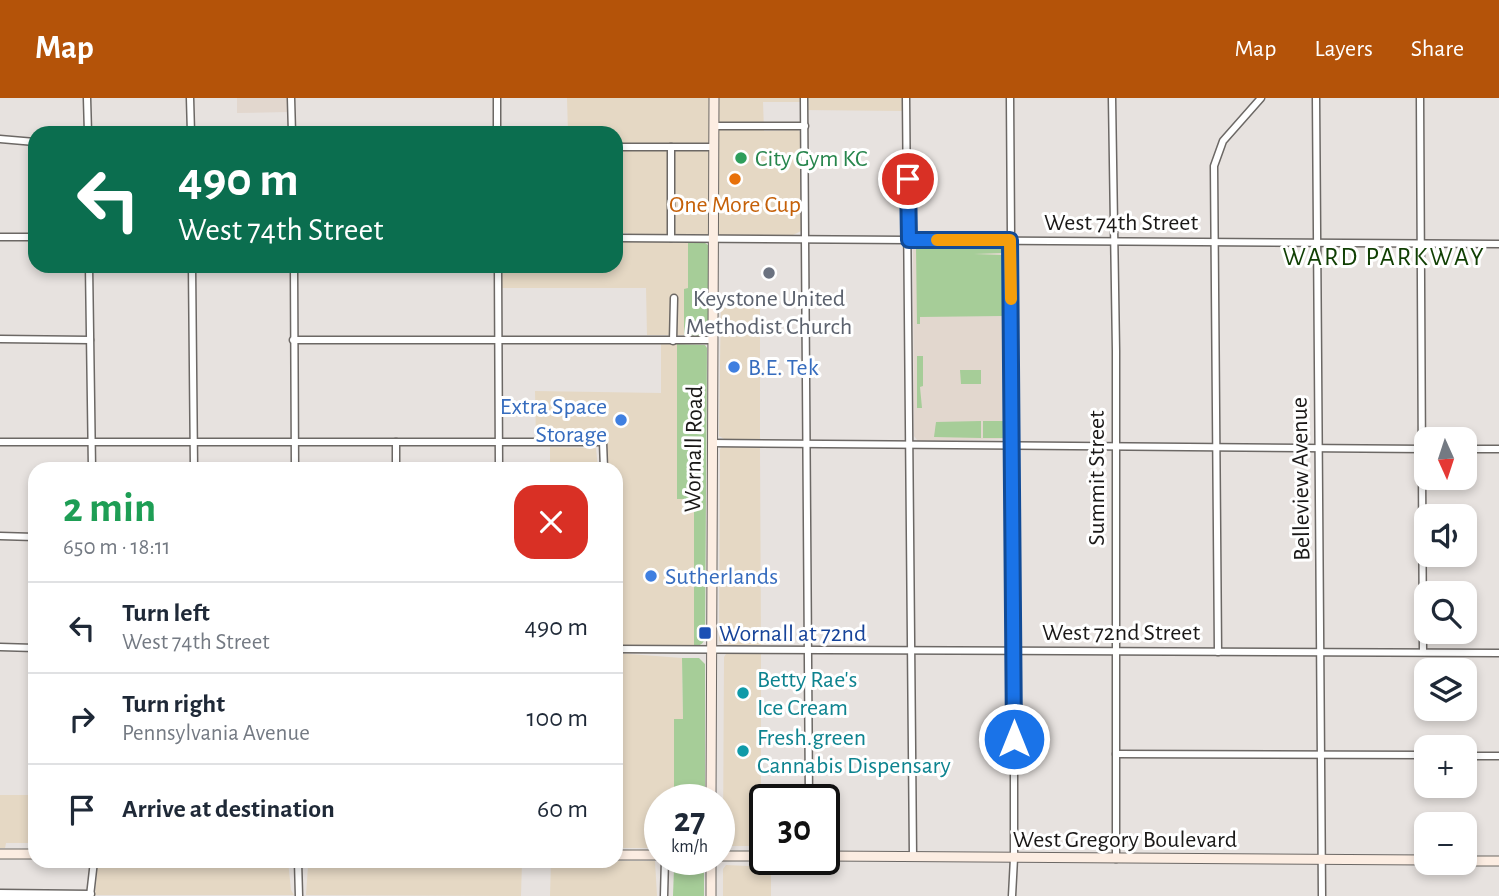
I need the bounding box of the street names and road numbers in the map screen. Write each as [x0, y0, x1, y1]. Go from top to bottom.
street label: West 74th Street [1044, 211, 1198, 235]
street label: Wornall Road [681, 385, 707, 513]
street label: Belleview Avenue [1288, 397, 1314, 561]
street label: Summit Street [1085, 410, 1109, 546]
street label: West 72nd Street [1042, 621, 1200, 645]
street label: West Gregory Boulevard [1013, 828, 1237, 852]

